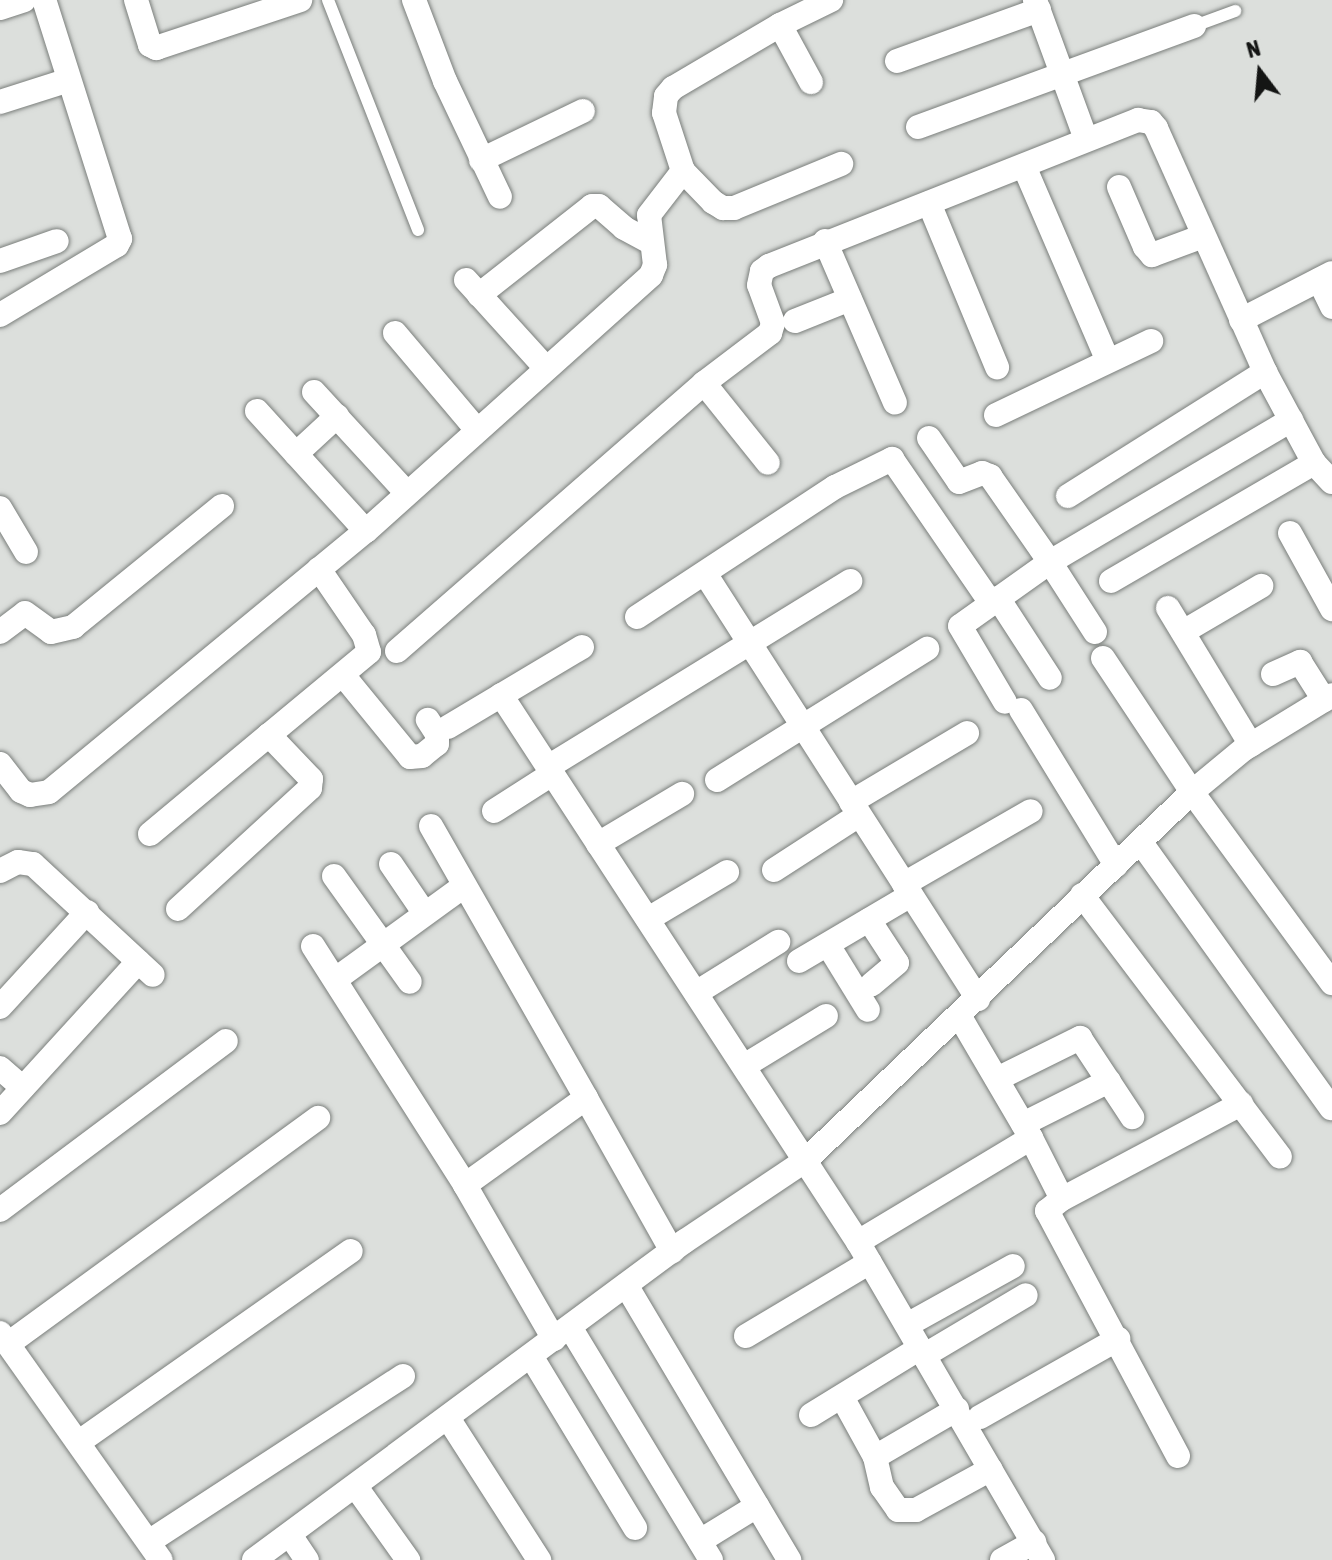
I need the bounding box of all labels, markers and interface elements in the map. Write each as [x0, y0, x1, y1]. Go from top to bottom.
north arrow [1220, 32, 1300, 112]
text: N [1244, 35, 1263, 63]

